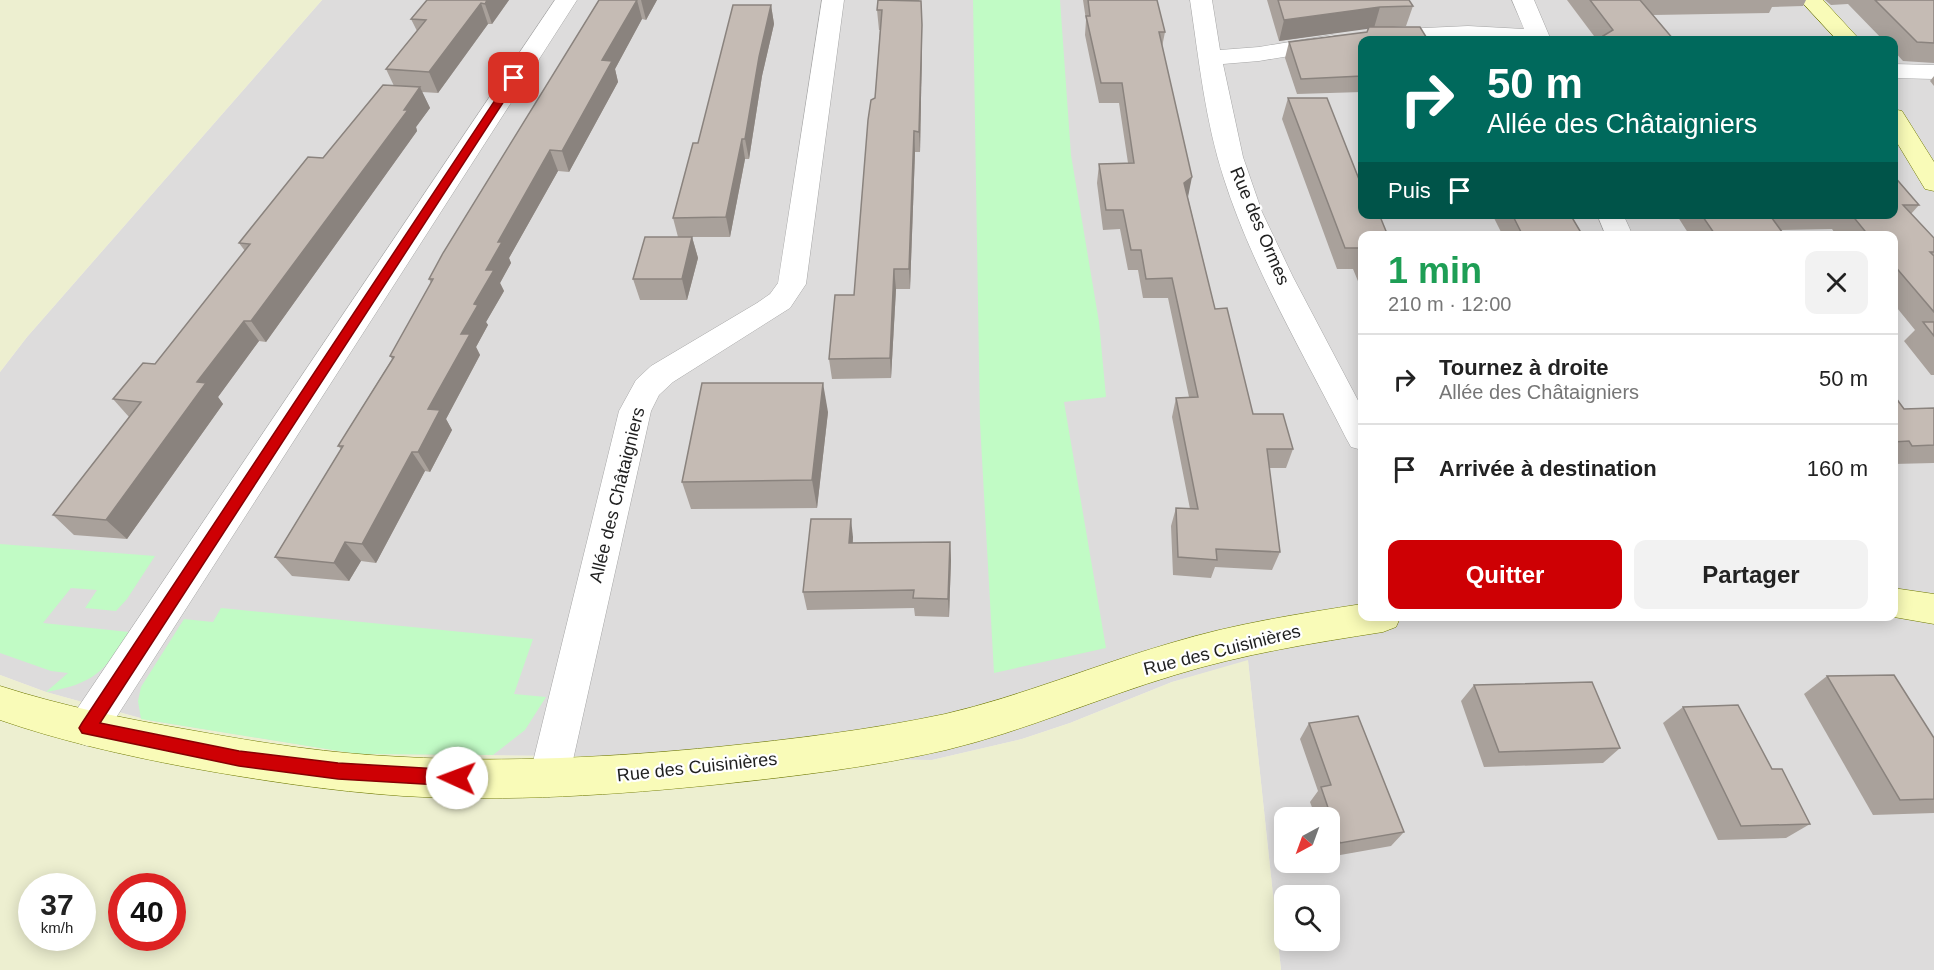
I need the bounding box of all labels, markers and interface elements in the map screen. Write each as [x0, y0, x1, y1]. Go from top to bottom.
pin [488, 52, 539, 103]
icon: right [1388, 60, 1466, 138]
text: 50 m [1487, 60, 1583, 107]
icon: arrive [497, 61, 530, 94]
text: Allée des Châtaigniers [1487, 109, 1757, 139]
street label: Rue des Ormes [1226, 164, 1294, 288]
icon: arrive [1443, 174, 1476, 207]
text: Puis [1388, 178, 1431, 203]
text: 1 min [1388, 250, 1482, 291]
button: close [1805, 251, 1868, 314]
text: 210 m · 12:00 [1388, 293, 1511, 315]
text: Tournez à droite [1439, 355, 1609, 380]
icon: right [1388, 363, 1421, 396]
text: 50 m [1819, 366, 1868, 391]
text: Allée des Châtaigniers [1439, 381, 1639, 403]
street label: Allée des Châtaigniers [586, 405, 648, 585]
icon: arrive [1388, 453, 1421, 486]
text: Arrivée à destination [1439, 456, 1657, 481]
text: 160 m [1807, 456, 1868, 481]
button: Quitter [1388, 540, 1622, 609]
button: Partager [1634, 540, 1868, 609]
street label: Rue des Cuisinières [1141, 621, 1303, 679]
position arrow [425, 746, 489, 810]
street label: Rue des Cuisinières [616, 749, 778, 785]
north arrow [1274, 807, 1340, 873]
map controls [1274, 807, 1340, 951]
speed limit sign: 40 [108, 873, 186, 951]
button: search [1274, 885, 1340, 951]
text: 37 [40, 888, 74, 921]
text: km/h [41, 919, 73, 936]

